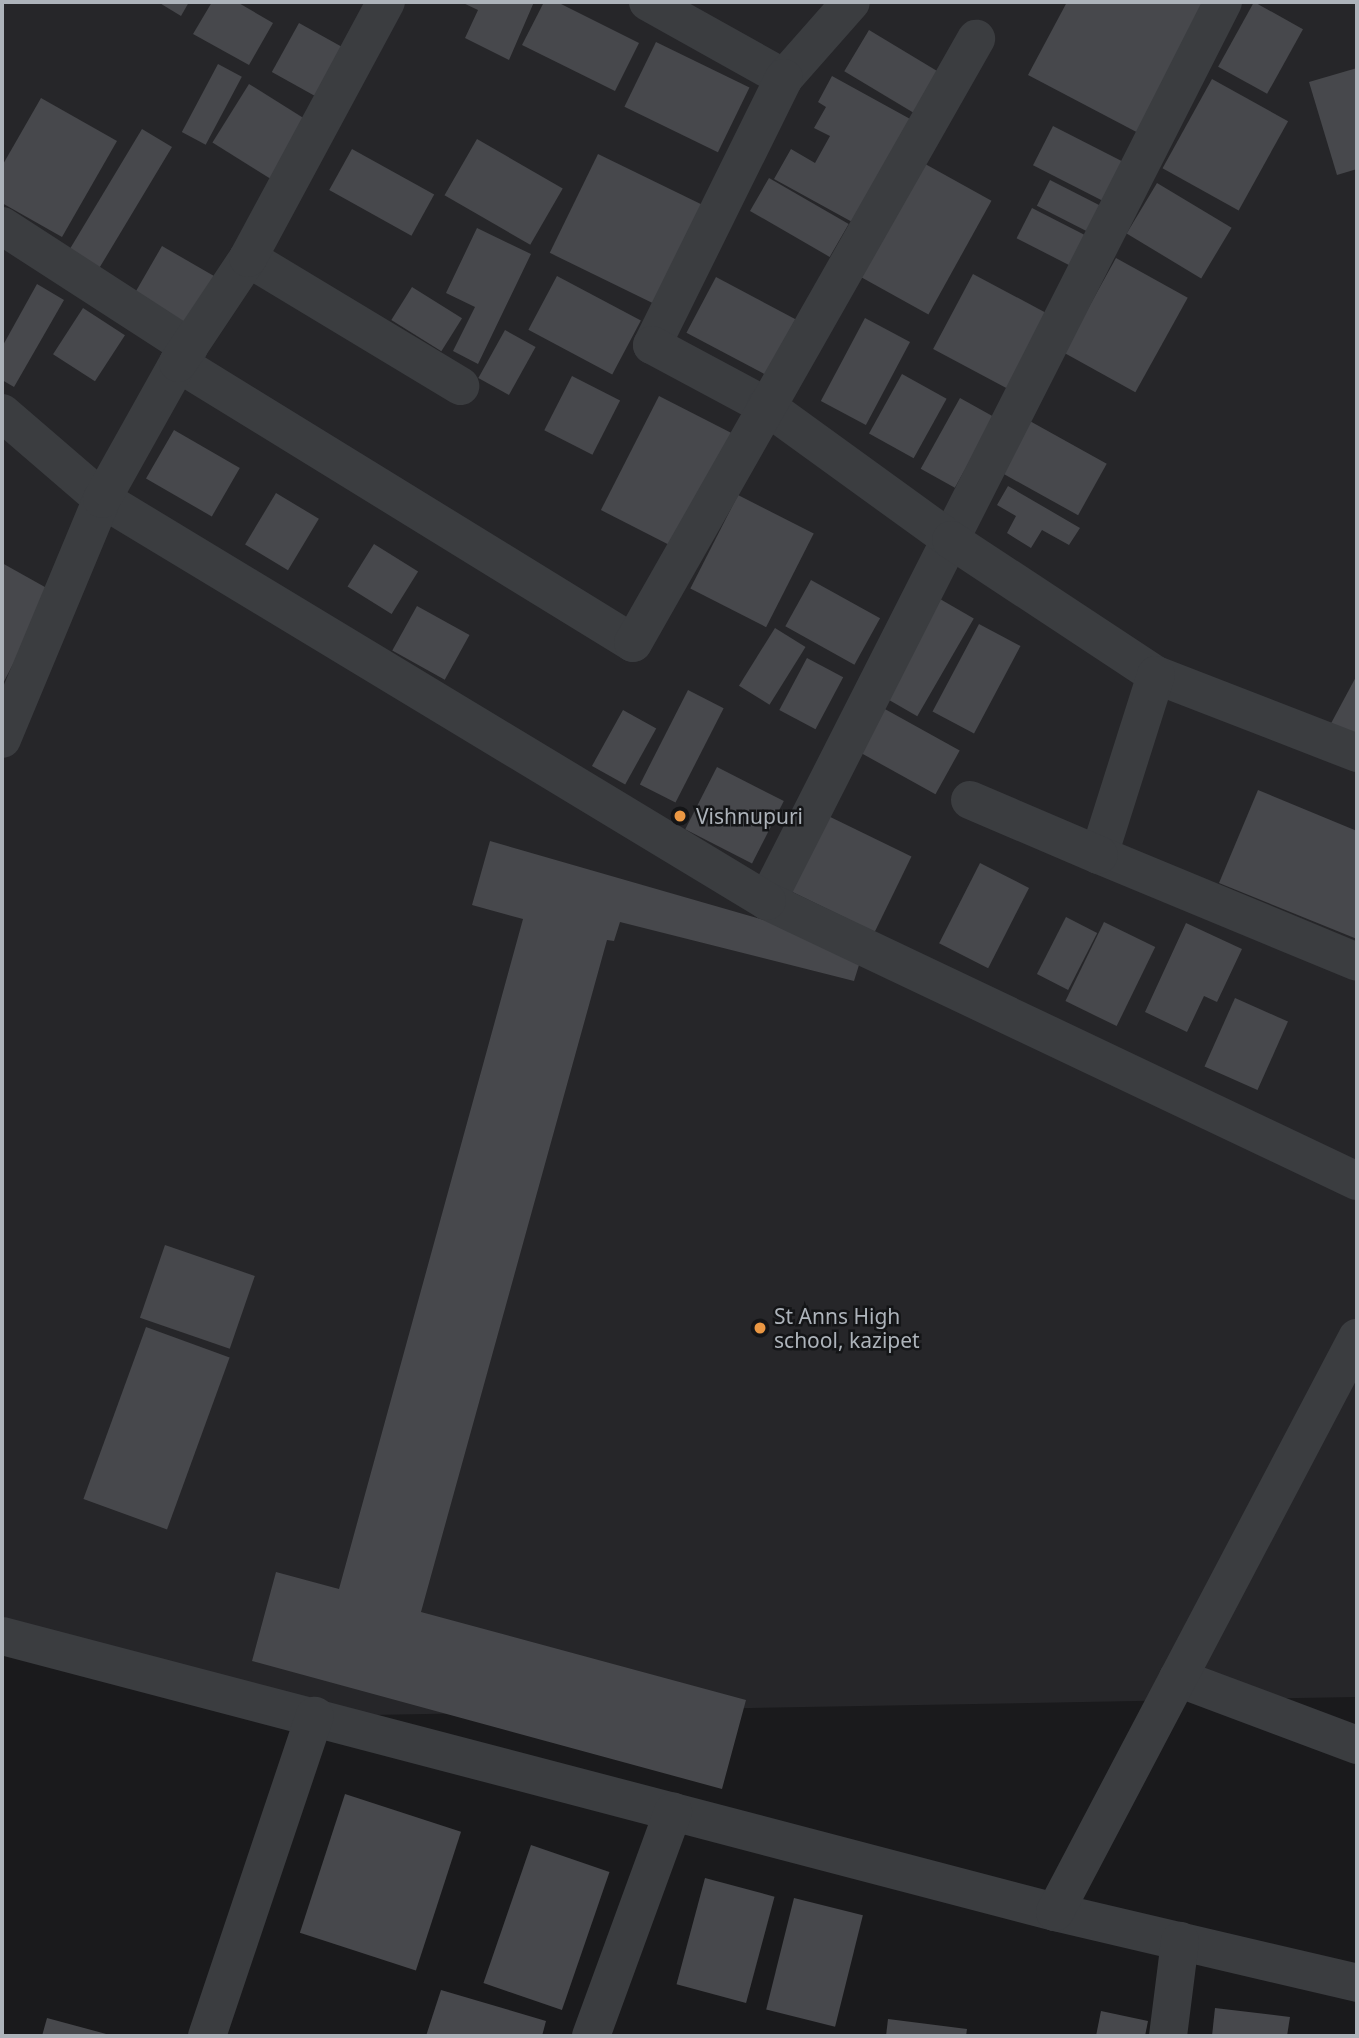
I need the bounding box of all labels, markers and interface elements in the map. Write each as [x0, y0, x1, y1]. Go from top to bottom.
place label: Vishnupuri [696, 803, 803, 829]
marker: Vishnupuri [670, 806, 690, 826]
place label: St Anns High school, kazipet [774, 1303, 920, 1353]
marker: St Anns High school, kazipet [752, 1320, 768, 1336]

